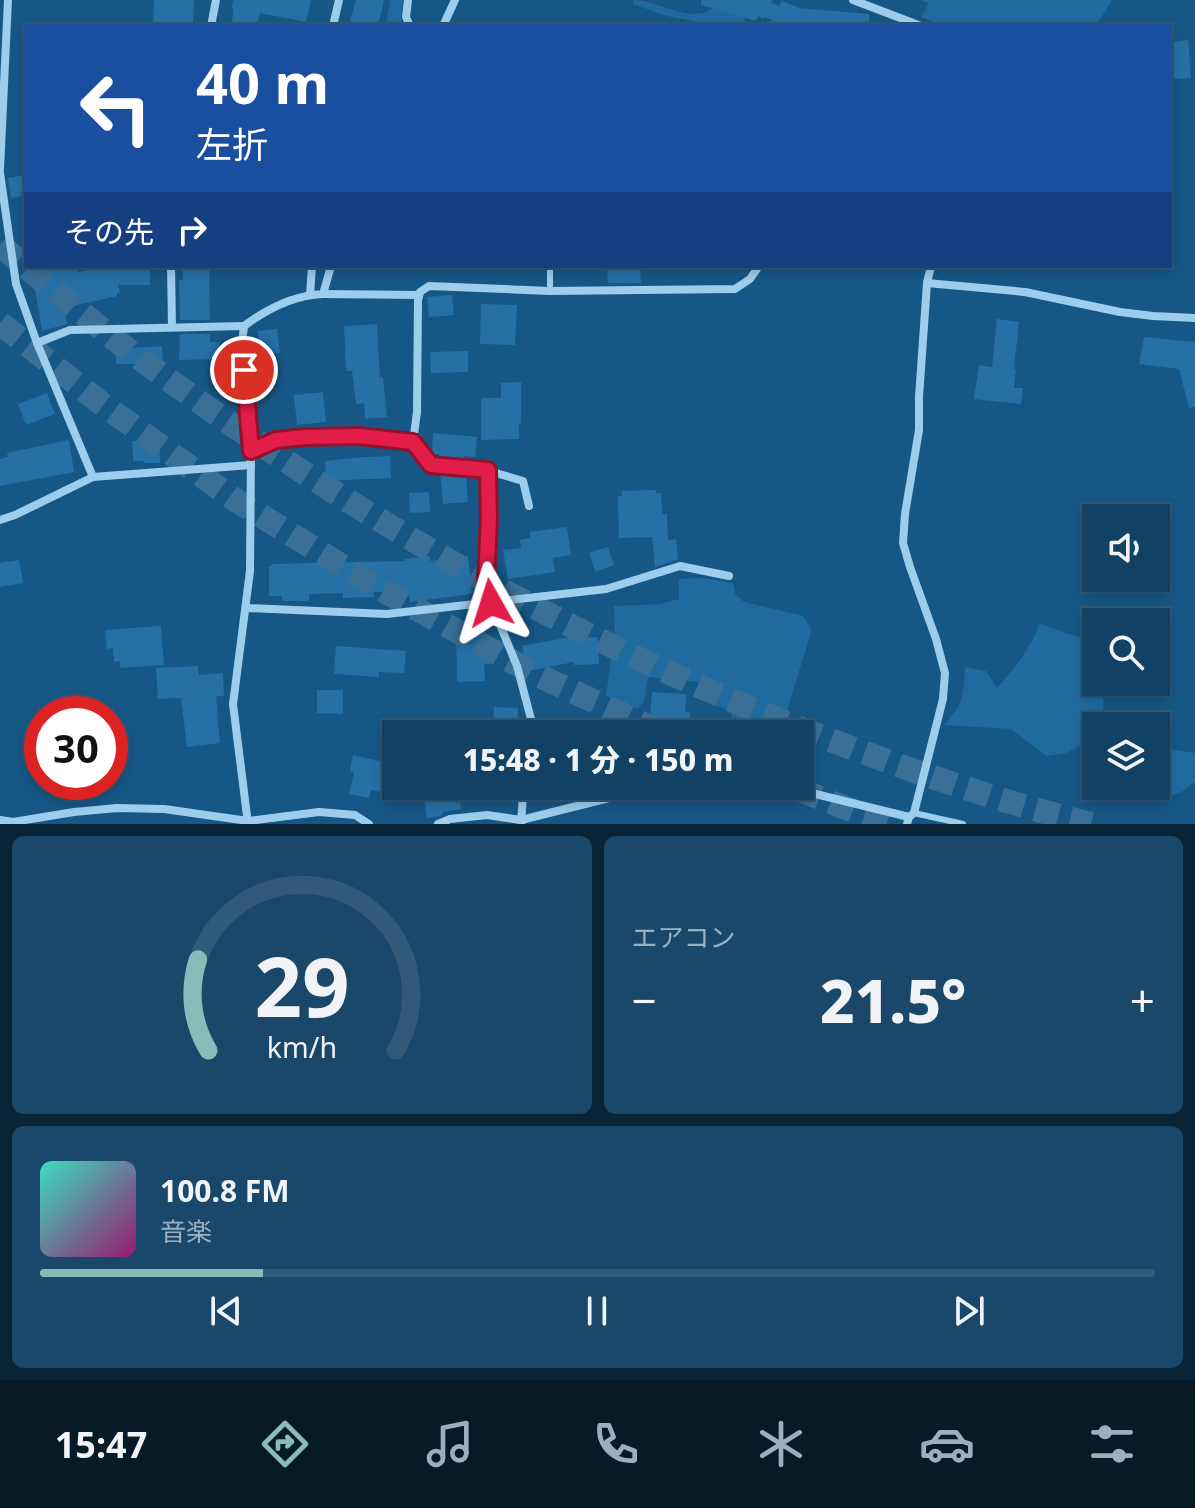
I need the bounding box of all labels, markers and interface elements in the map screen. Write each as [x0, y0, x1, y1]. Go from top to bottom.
text: 40 m [196, 44, 329, 120]
icon: left [64, 56, 168, 160]
text: 左折 [196, 120, 268, 169]
icon: right [170, 208, 214, 252]
text: その先 [64, 211, 154, 252]
pin [210, 336, 278, 404]
icon: arrive [222, 348, 266, 392]
map controls [1082, 504, 1170, 800]
button: sound [1082, 504, 1170, 592]
position arrow [449, 561, 533, 645]
button: search [1082, 608, 1170, 696]
speed limit sign: 30 [24, 696, 128, 800]
button: layers [1082, 712, 1170, 800]
text: 15:48 · 1 分 · 150 m [463, 739, 733, 780]
text: エアコン [632, 919, 736, 955]
text: 29 [254, 928, 349, 1041]
text: 21.5° [820, 959, 967, 1041]
text: − [632, 970, 657, 1030]
text: + [1130, 970, 1155, 1030]
text: km/h [267, 1027, 337, 1066]
text: 100.8 FM [160, 1170, 290, 1211]
text: 音楽 [160, 1213, 212, 1249]
icon: previous [204, 1289, 248, 1333]
icon: pause [575, 1289, 619, 1333]
icon: next [947, 1289, 991, 1333]
icon: directions [257, 1416, 313, 1472]
icon: music [422, 1416, 478, 1472]
icon: phone [588, 1416, 644, 1472]
icon: climate [753, 1416, 809, 1472]
icon: car [919, 1416, 975, 1472]
icon: filters [1084, 1416, 1140, 1472]
text: 15:47 [55, 1420, 147, 1469]

